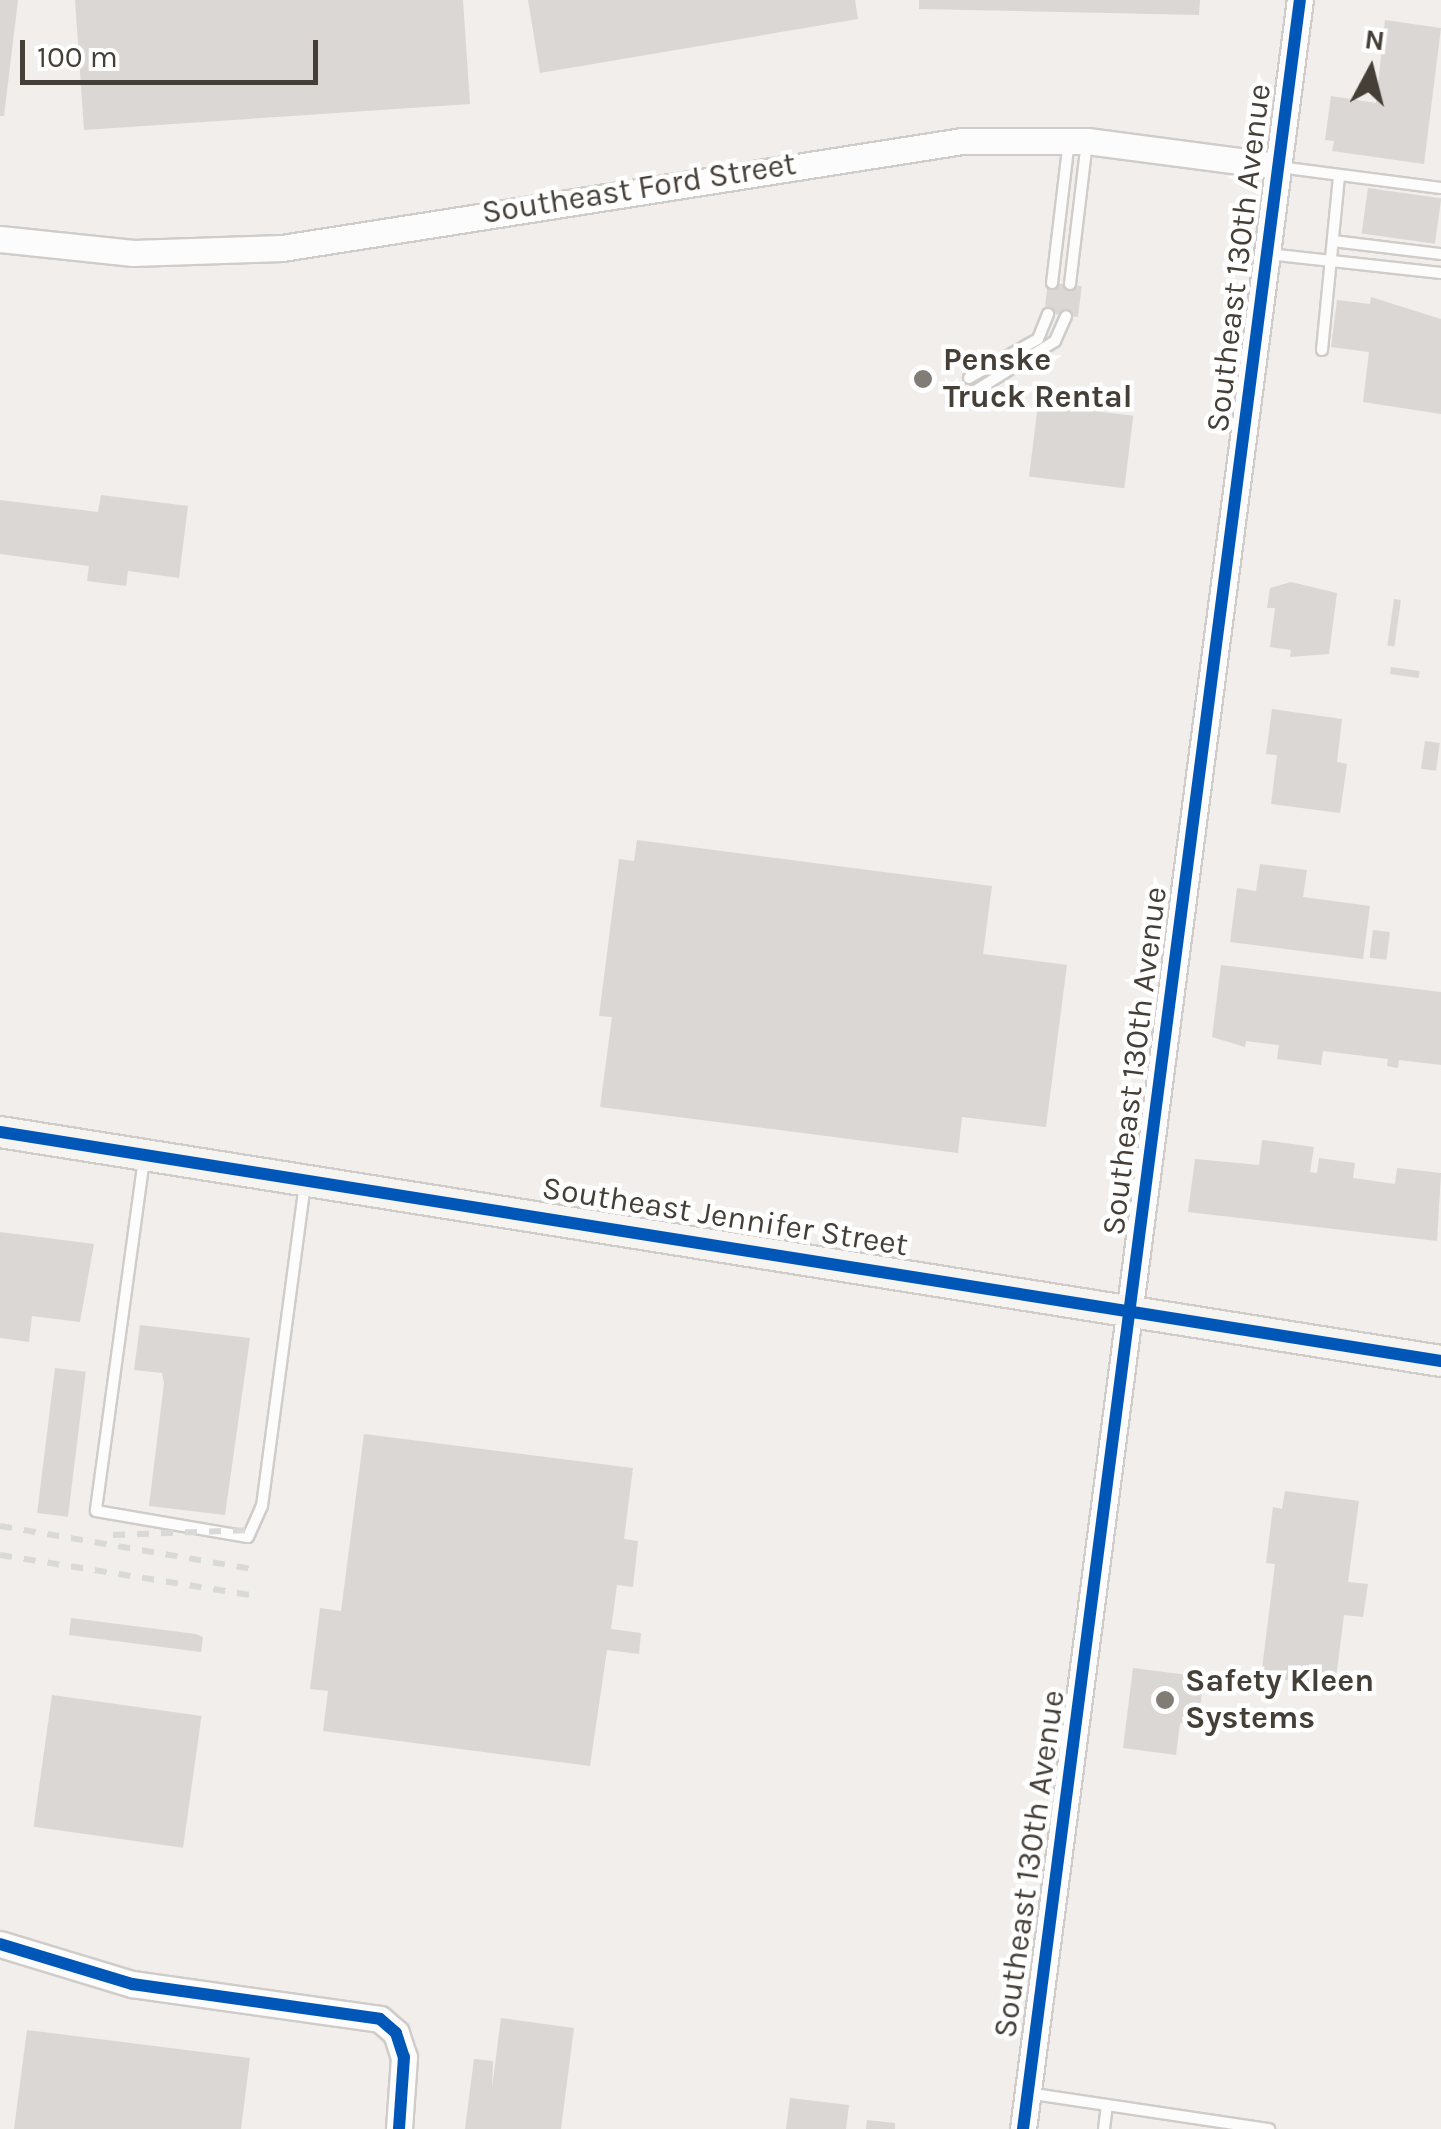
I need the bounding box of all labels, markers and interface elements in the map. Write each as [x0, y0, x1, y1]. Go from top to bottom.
scale bar [25, 20, 322, 82]
north arrow [1321, 20, 1421, 120]
text: N [1363, 22, 1387, 57]
text: 100 m [37, 39, 118, 75]
street label: Southeast 130th Avenue [1199, 82, 1279, 434]
street label: Southeast Ford Street [479, 145, 799, 233]
place label: Penske Truck Rental [943, 342, 1132, 417]
marker: Penske Truck Rental [912, 368, 934, 390]
street label: Southeast 130th Avenue [1095, 885, 1175, 1237]
street label: Southeast Jennifer Street [539, 1169, 911, 1265]
place label: Safety Kleen Systems [1185, 1663, 1374, 1738]
street label: Southeast 130th Avenue [987, 1688, 1073, 2040]
marker: Safety Kleen Systems [1154, 1689, 1176, 1711]

